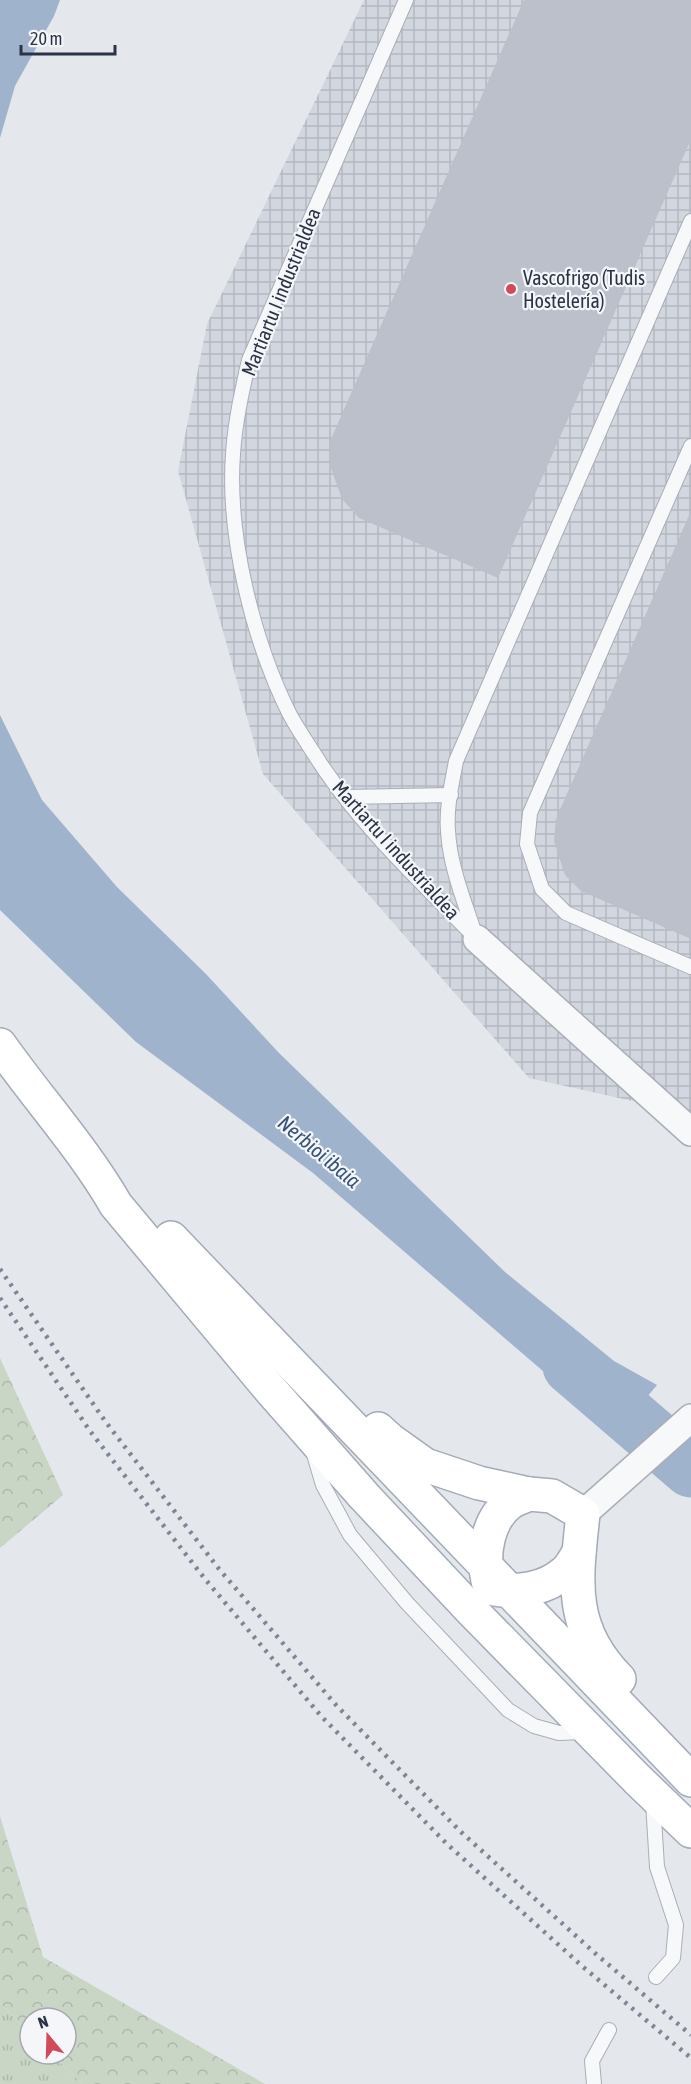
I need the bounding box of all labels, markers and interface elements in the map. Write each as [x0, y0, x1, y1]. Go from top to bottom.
scale bar [21, 18, 116, 56]
text: 20 m [30, 28, 62, 49]
street label: Martiartu I industrialdea [236, 205, 325, 379]
place label: Vascofrigo (Tudis Hostelería) [523, 266, 645, 312]
marker: Vascofrigo (Tudis Hostelería) [504, 282, 518, 296]
street label: Martiartu I industrialdea [328, 776, 465, 924]
water label: Nerbioi ibaia [274, 1110, 366, 1193]
north arrow [18, 2006, 78, 2066]
text: N [36, 2012, 51, 2032]

